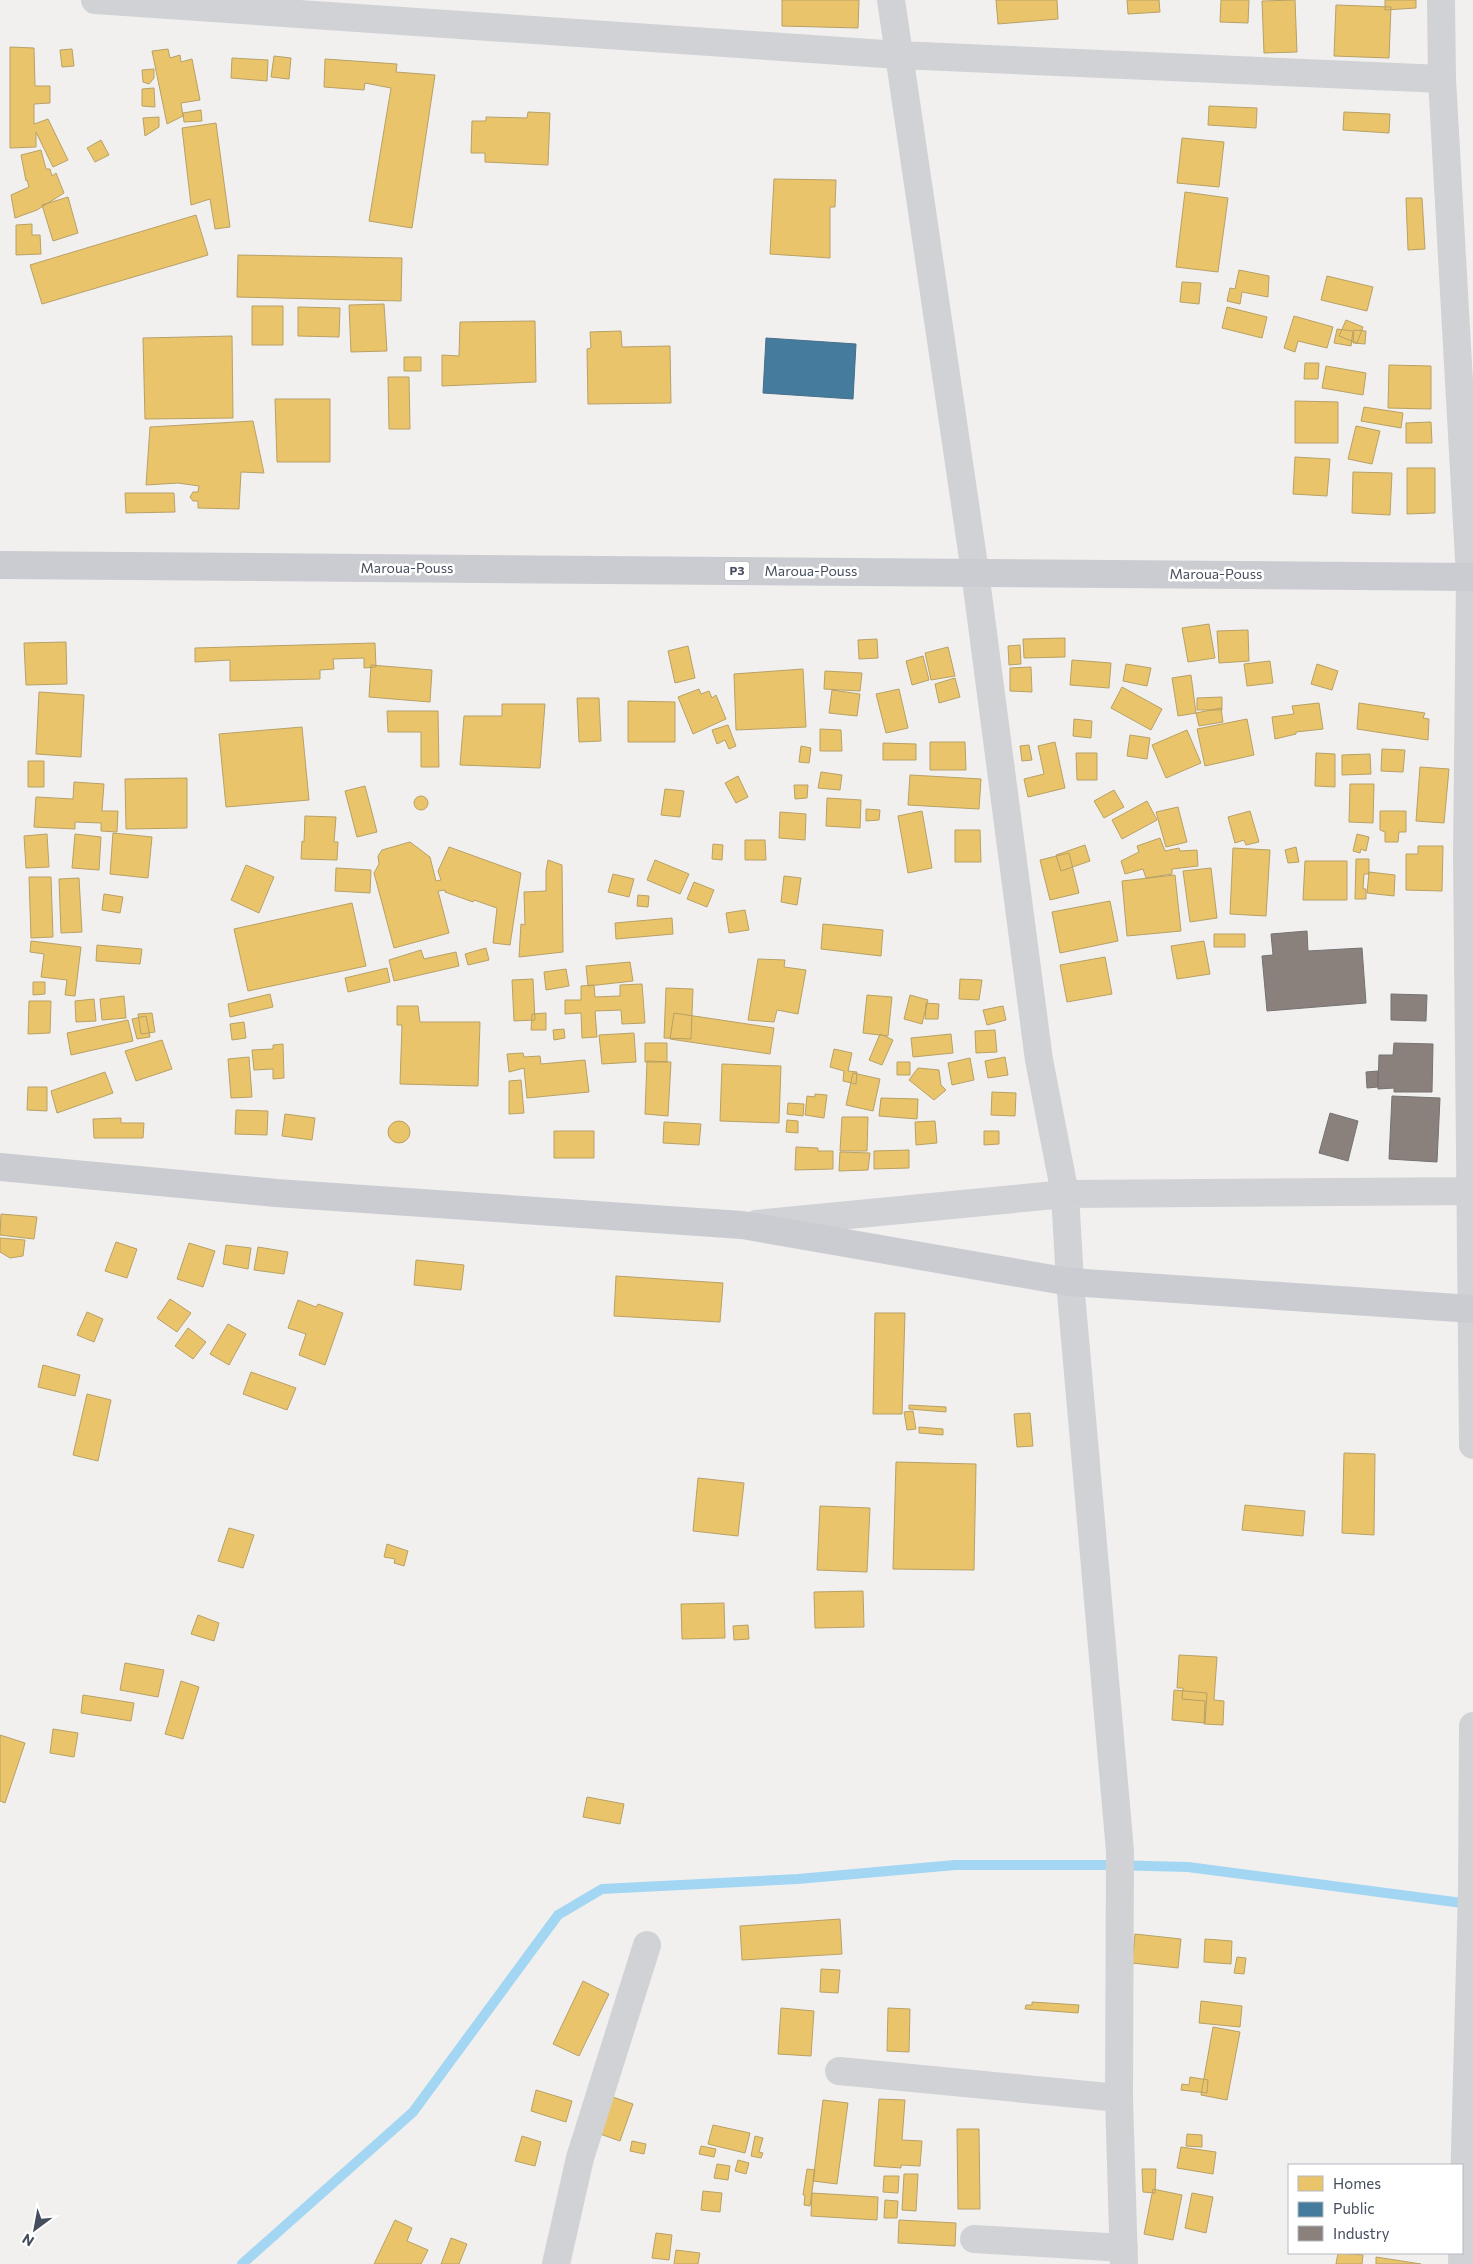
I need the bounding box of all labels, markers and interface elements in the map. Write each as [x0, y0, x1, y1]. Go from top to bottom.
street label: Maroua-Pouss [361, 559, 453, 576]
road number: P3 [724, 562, 750, 580]
street label: Maroua-Pouss [765, 562, 857, 579]
street label: Maroua-Pouss [1170, 565, 1262, 582]
legend [1288, 2164, 1463, 2254]
text: Homes [1333, 2174, 1381, 2192]
text: Public [1333, 2199, 1375, 2217]
north arrow [10, 2204, 60, 2254]
text: Industry [1333, 2224, 1390, 2242]
text: N [19, 2230, 37, 2250]

